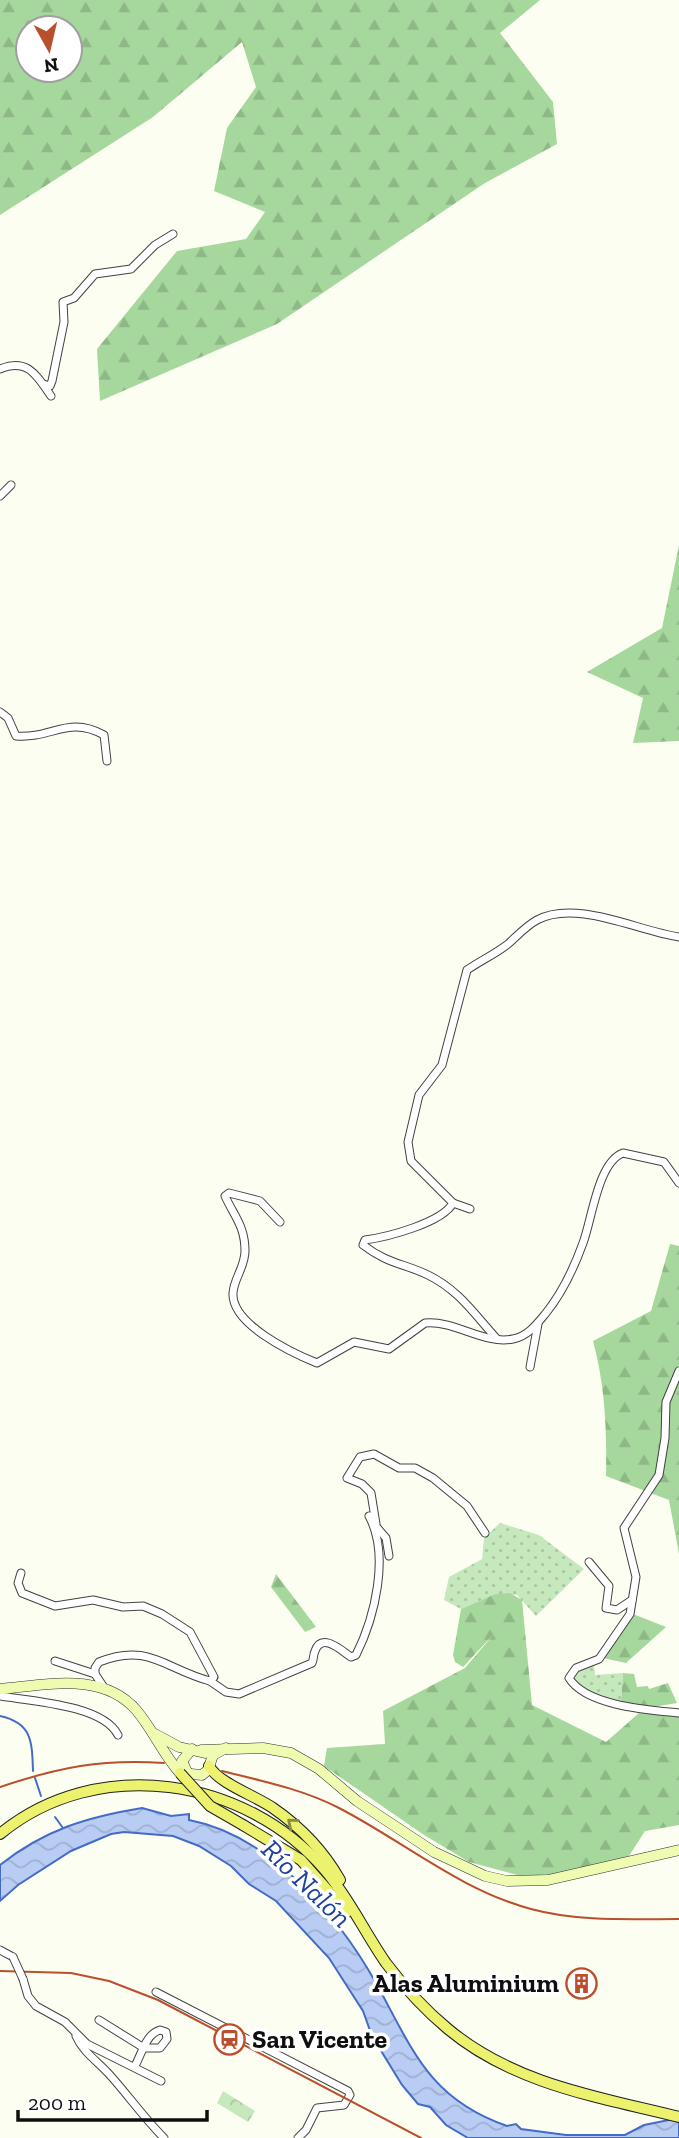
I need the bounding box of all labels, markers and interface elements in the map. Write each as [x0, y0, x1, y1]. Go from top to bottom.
north arrow [14, 14, 84, 84]
text: N [43, 53, 60, 78]
one-way arrow [287, 1819, 300, 1831]
water label: Río Nalón [255, 1833, 358, 1934]
building icon: Alas Aluminium [565, 1966, 599, 2000]
place label: Alas Aluminium [372, 1967, 559, 1999]
station icon: San Vicente [212, 2022, 246, 2056]
place label: San Vicente [252, 2023, 387, 2055]
scale bar [18, 2078, 206, 2122]
text: 200 m [28, 2090, 86, 2115]

